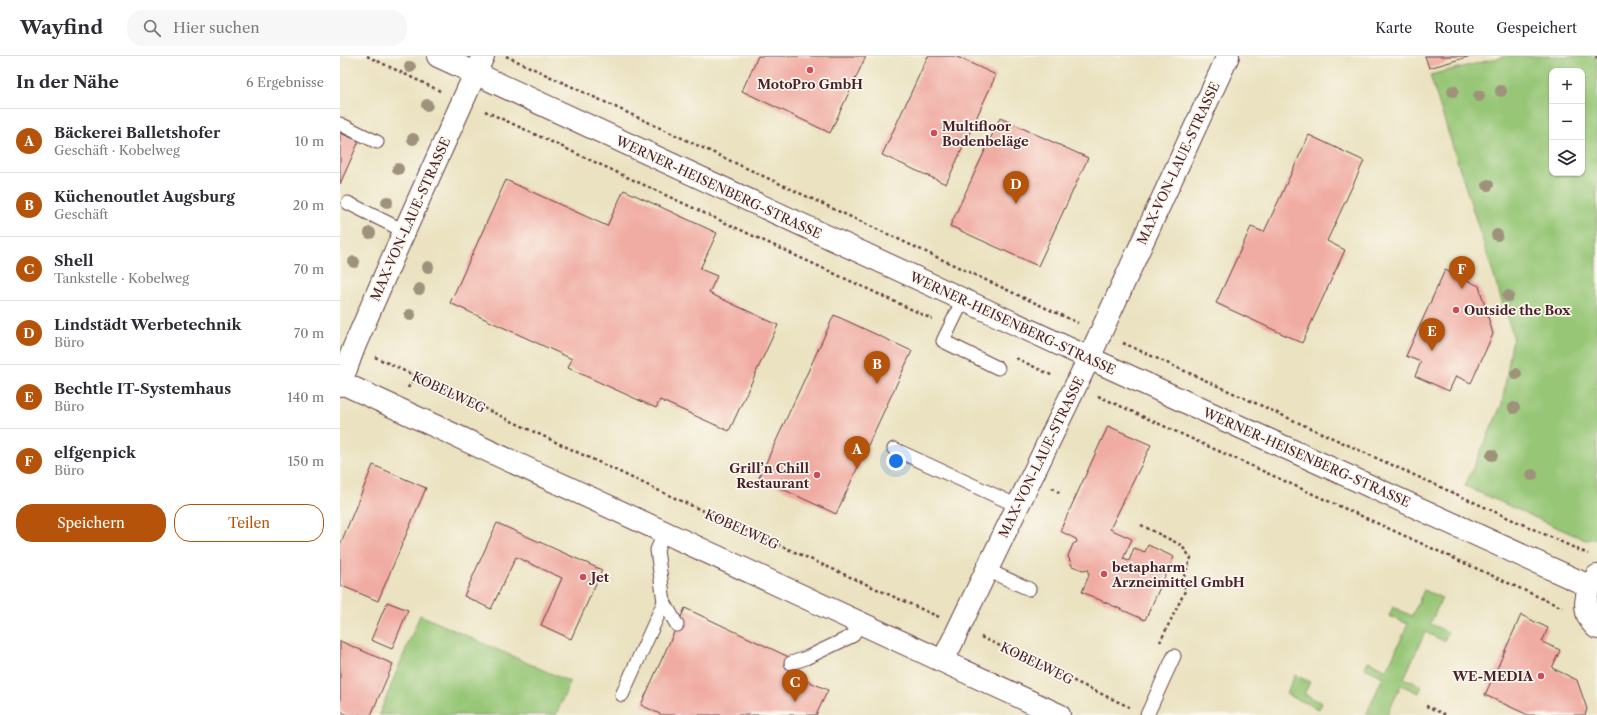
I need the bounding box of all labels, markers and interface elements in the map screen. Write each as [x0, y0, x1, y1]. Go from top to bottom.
search box [127, 10, 407, 46]
text: Wayfind [20, 16, 103, 39]
icon: search [141, 17, 163, 39]
text: Hier suchen [173, 18, 260, 37]
text: Karte [1375, 19, 1412, 37]
text: Route [1434, 19, 1474, 37]
text: Gespeichert [1496, 19, 1577, 37]
marker: MotoPro GmbH [805, 65, 815, 75]
map controls [1549, 68, 1585, 176]
button: + [1549, 68, 1585, 104]
text: In der Nähe [16, 72, 119, 92]
text: 6 Ergebnisse [246, 74, 324, 90]
place label: MotoPro GmbH [757, 76, 863, 92]
street label: MAX-VON-LAUE-STRASSE [1133, 79, 1223, 247]
button: − [1549, 104, 1585, 140]
place label: Multifloor Bodenbeläge [942, 118, 1029, 149]
text: Bäckerei Balletshofer [54, 123, 220, 142]
marker: Multifloor Bodenbeläge [929, 128, 939, 138]
street label: WERNER-HEISENBERG-STRASSE [613, 132, 824, 242]
text: A [24, 133, 34, 149]
text: 10 m [295, 133, 324, 149]
street label: MAX-VON-LAUE-STRASSE [367, 135, 453, 303]
button: layers [1549, 140, 1585, 176]
text: Geschäft · Kobelweg [54, 142, 180, 158]
pin: D [1003, 171, 1029, 204]
text: Küchenoutlet Augsburg [54, 187, 235, 206]
text: B [24, 197, 34, 213]
text: 20 m [293, 197, 324, 213]
text: Geschäft [54, 206, 108, 222]
text: Shell [54, 251, 93, 270]
pin: F [1449, 256, 1475, 289]
text: C [24, 261, 34, 277]
text: 70 m [294, 261, 324, 277]
street label: WERNER-HEISENBERG-STRASSE [907, 268, 1118, 378]
text: Tankstelle · Kobelweg [54, 270, 189, 286]
place label: Outside the Box [1464, 302, 1571, 318]
marker: Outside the Box [1451, 305, 1461, 315]
text: Lindstädt Werbetechnik [54, 315, 241, 334]
pin: E [1419, 318, 1445, 351]
text: D [23, 325, 35, 341]
text: 70 m [294, 325, 324, 341]
text: Büro [54, 334, 84, 350]
pin: B [864, 351, 890, 384]
street label: KOBELWEG [410, 368, 489, 416]
street label: MAX-VON-LAUE-STRASSE [995, 374, 1087, 540]
text: Bechtle IT-Systemhaus [54, 379, 231, 398]
text: E [24, 389, 34, 405]
text: 140 m [287, 389, 324, 405]
text: Büro [54, 398, 84, 414]
street label: WERNER-HEISENBERG-STRASSE [1200, 403, 1413, 510]
pin: A [844, 436, 870, 469]
text: elfgenpick [54, 443, 136, 462]
your location [886, 451, 906, 471]
text: F [25, 453, 33, 469]
text: 150 m [288, 453, 324, 469]
place label: Grill’n Chill Restaurant [729, 460, 810, 491]
text: Büro [54, 462, 84, 478]
marker: Grill’n Chill Restaurant [812, 470, 822, 480]
button: Speichern [16, 504, 166, 542]
button: Teilen [174, 504, 324, 542]
street label: KOBELWEG [703, 506, 782, 553]
place label: betapharm Arzneimittel GmbH [1111, 559, 1245, 590]
place label: Jet [589, 569, 610, 585]
marker: betapharm Arzneimittel GmbH [1099, 569, 1109, 579]
marker: Jet [578, 572, 588, 582]
street label: KOBELWEG [998, 638, 1077, 688]
place label: WE-MEDIA [1452, 668, 1534, 684]
pin: C [782, 669, 808, 702]
marker: WE-MEDIA [1536, 671, 1546, 681]

